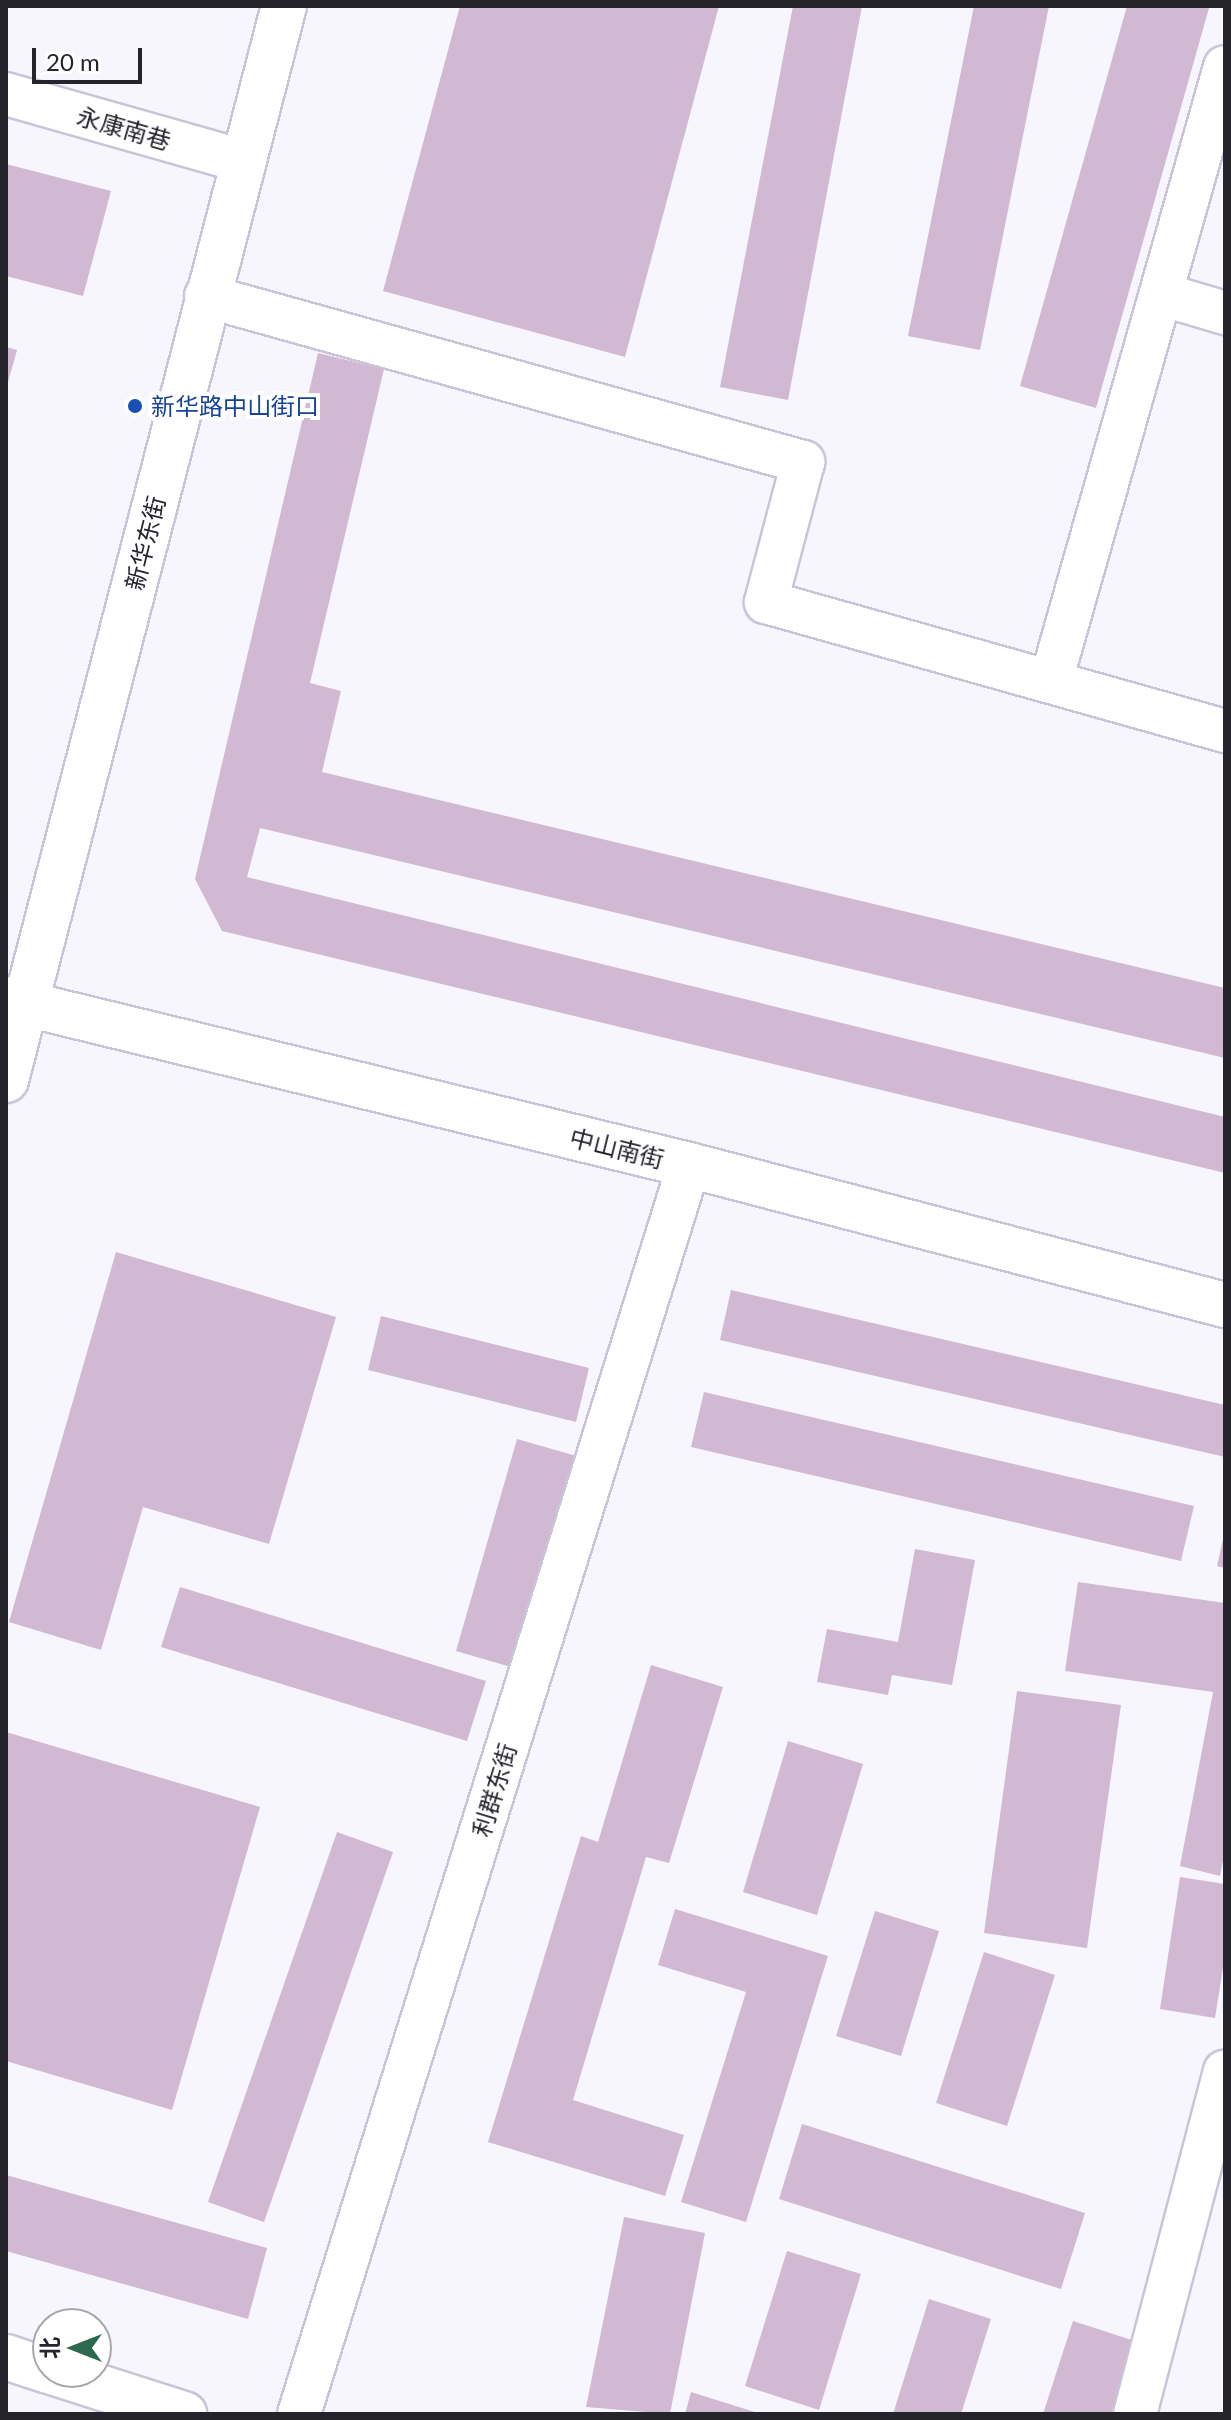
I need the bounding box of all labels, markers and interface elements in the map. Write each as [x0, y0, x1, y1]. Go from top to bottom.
scale bar [36, 32, 146, 82]
text: 20 m [46, 47, 100, 76]
street label: 永康南巷 [74, 101, 174, 155]
place label: 新华路中山街口 [151, 392, 319, 420]
marker: 新华路中山街口 [126, 397, 144, 415]
street label: 新华东街 [119, 493, 171, 593]
street label: 中山南街 [567, 1122, 667, 1174]
street label: 利群东街 [466, 1740, 522, 1840]
north arrow [32, 2308, 112, 2388]
text: 北 [36, 2337, 63, 2359]

